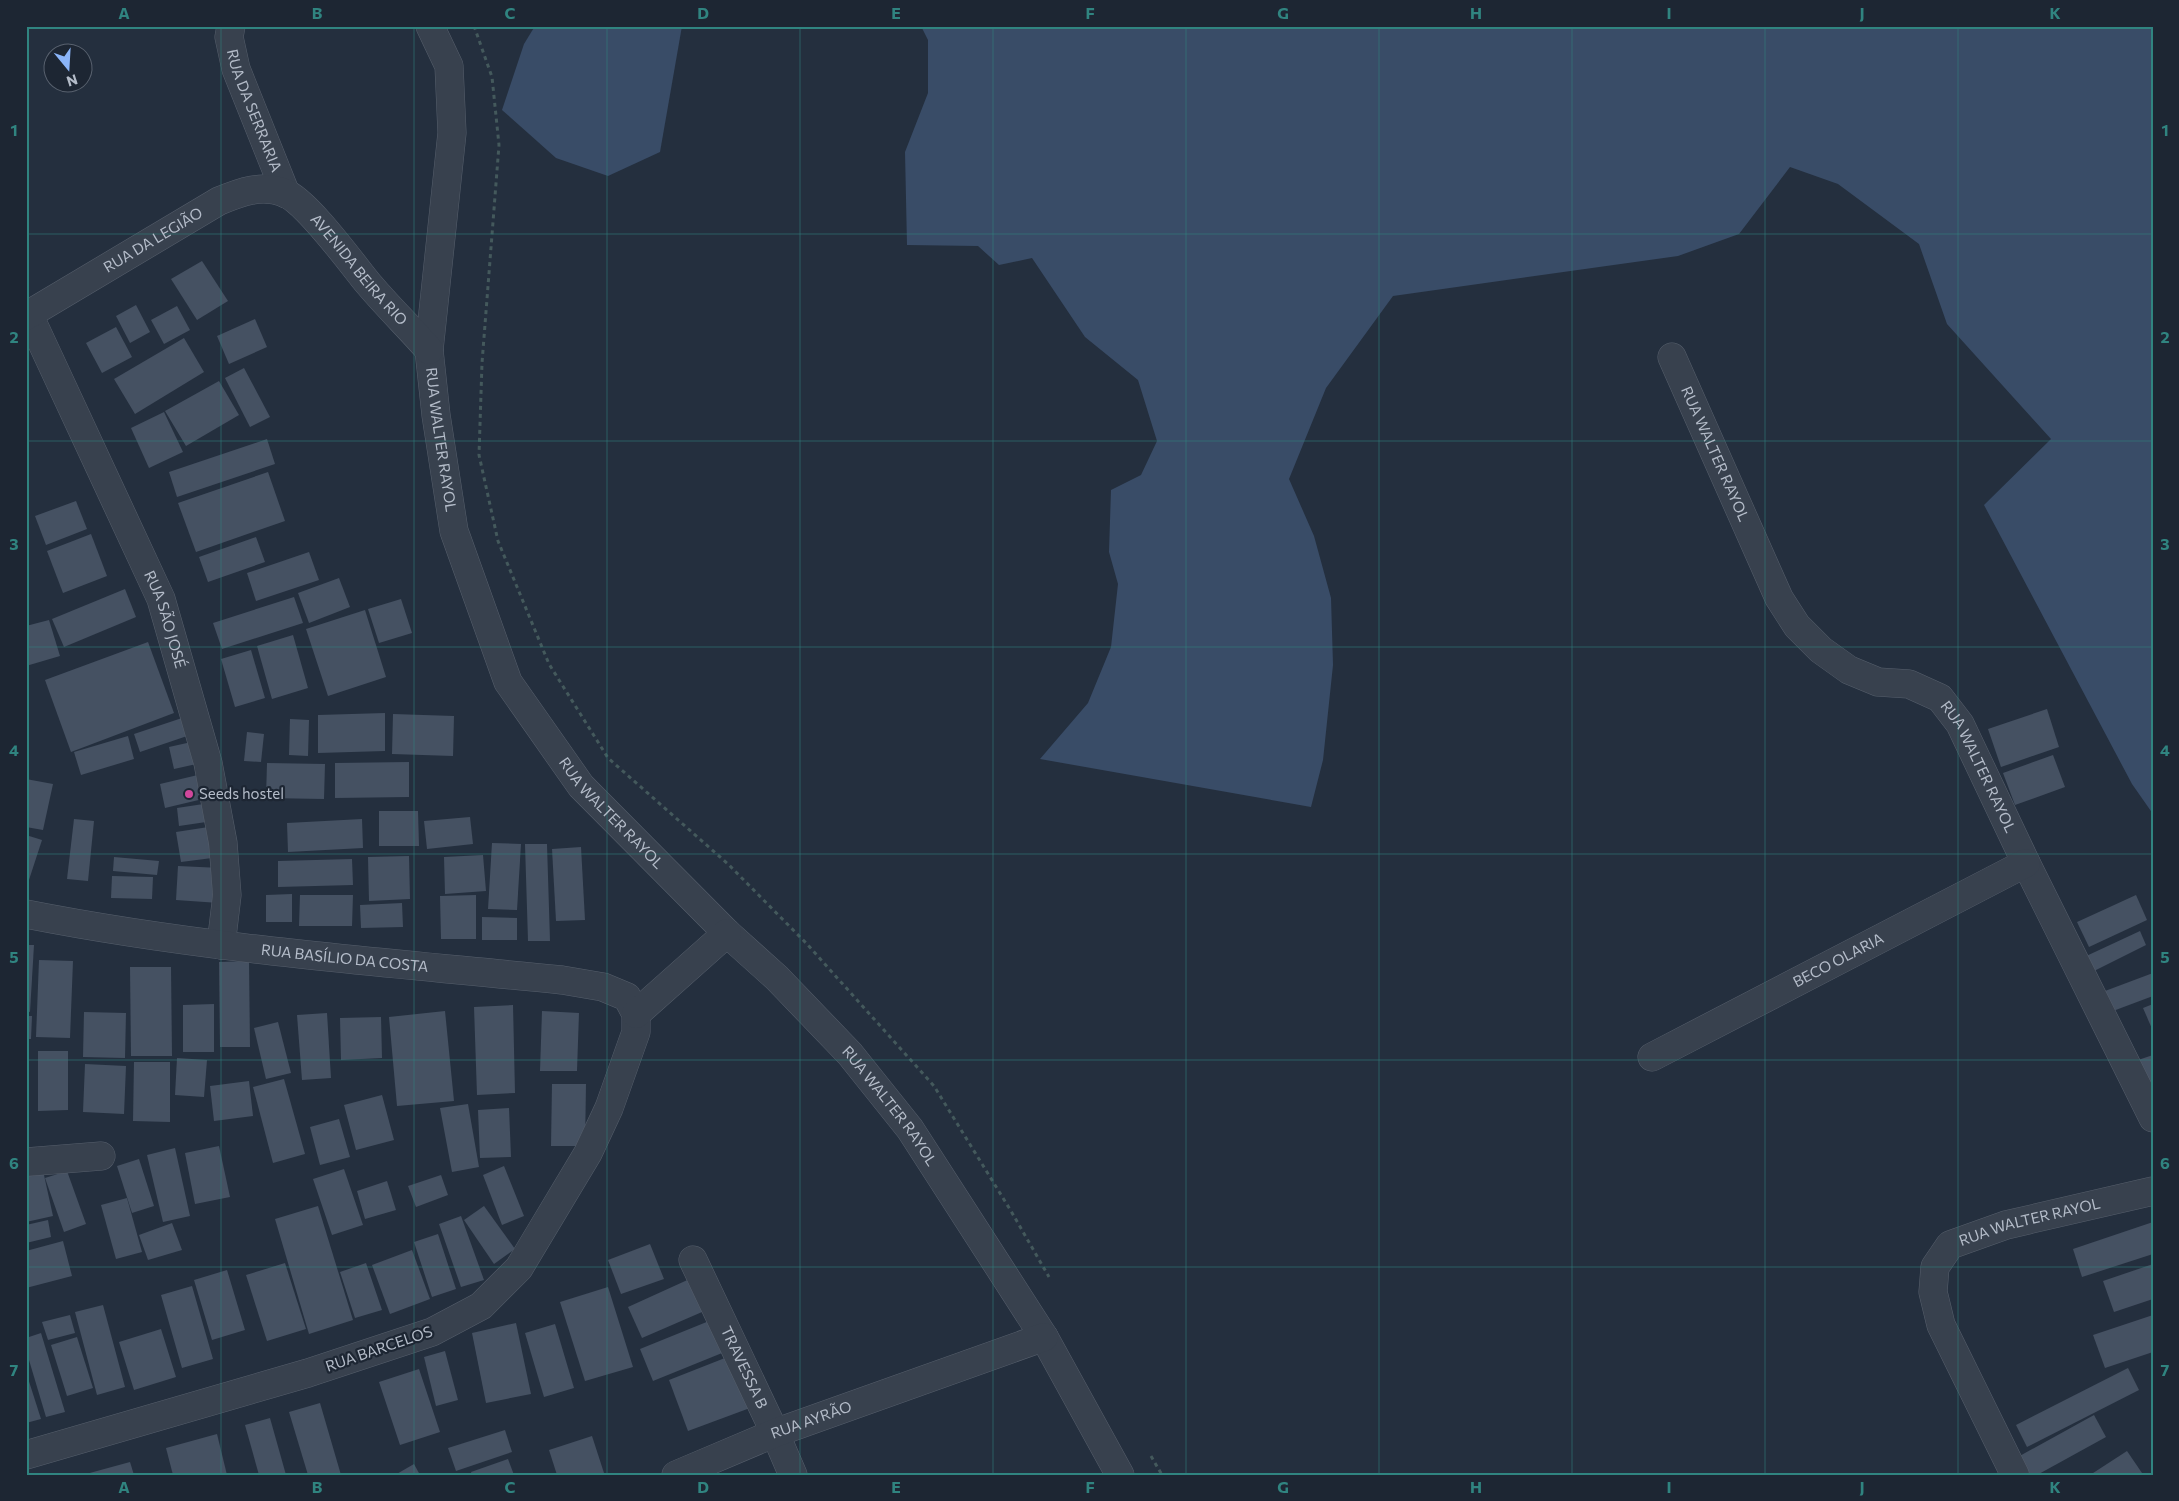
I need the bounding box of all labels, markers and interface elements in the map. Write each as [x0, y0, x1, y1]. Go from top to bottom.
text: A [118, 3, 130, 22]
text: B [312, 3, 323, 22]
text: C [505, 3, 516, 22]
text: D [697, 3, 709, 22]
text: E [891, 3, 901, 22]
text: F [1085, 3, 1095, 22]
text: G [1277, 3, 1289, 22]
text: H [1470, 3, 1482, 22]
text: I [1666, 3, 1672, 22]
text: J [1859, 3, 1865, 22]
text: K [2049, 3, 2061, 22]
north arrow [42, 42, 92, 92]
street label: RUA DA SERRARIA [224, 47, 286, 174]
text: N [65, 71, 80, 91]
text: 1 [10, 120, 18, 139]
text: 1 [2161, 120, 2169, 139]
street label: RUA DA LEGIÃO [100, 203, 205, 276]
street label: AVENIDA BEIRA RIO [307, 210, 412, 329]
text: 2 [9, 327, 19, 346]
text: 2 [2160, 327, 2170, 346]
street label: RUA WALTER RAYOL [423, 366, 461, 513]
street label: RUA WALTER RAYOL [1678, 383, 1754, 524]
text: 3 [9, 534, 19, 553]
text: 3 [2160, 534, 2170, 553]
street label: RUA SÃO JOSÉ [141, 568, 191, 670]
street label: RUA WALTER RAYOL [1937, 697, 2020, 836]
text: 4 [9, 740, 19, 759]
text: 4 [2160, 740, 2170, 759]
street label: RUA WALTER RAYOL [556, 754, 668, 872]
place label: Seeds hostel [199, 784, 284, 802]
marker: Seeds hostel [183, 788, 195, 800]
street label: BECO OLARIA [1789, 928, 1886, 990]
street label: RUA BASÍLIO DA COSTA [260, 940, 429, 975]
text: 5 [9, 947, 19, 966]
text: 5 [2160, 947, 2170, 966]
street label: RUA WALTER RAYOL [839, 1042, 942, 1169]
text: 6 [9, 1153, 19, 1172]
text: 6 [2160, 1153, 2170, 1172]
street label: RUA WALTER RAYOL [1956, 1193, 2102, 1249]
street label: RUA BARCELOS [323, 1321, 435, 1375]
street label: TRAVESSA B [718, 1323, 772, 1411]
text: 7 [10, 1360, 19, 1379]
text: 7 [2161, 1360, 2170, 1379]
street label: RUA AYRÃO [768, 1396, 854, 1442]
text: A [118, 1477, 130, 1496]
text: B [312, 1477, 323, 1496]
text: C [505, 1477, 516, 1496]
text: D [697, 1477, 709, 1496]
text: E [891, 1477, 901, 1496]
text: F [1085, 1477, 1095, 1496]
text: G [1277, 1477, 1289, 1496]
text: H [1470, 1477, 1482, 1496]
text: I [1666, 1477, 1672, 1496]
text: J [1859, 1477, 1865, 1496]
text: K [2049, 1477, 2061, 1496]

